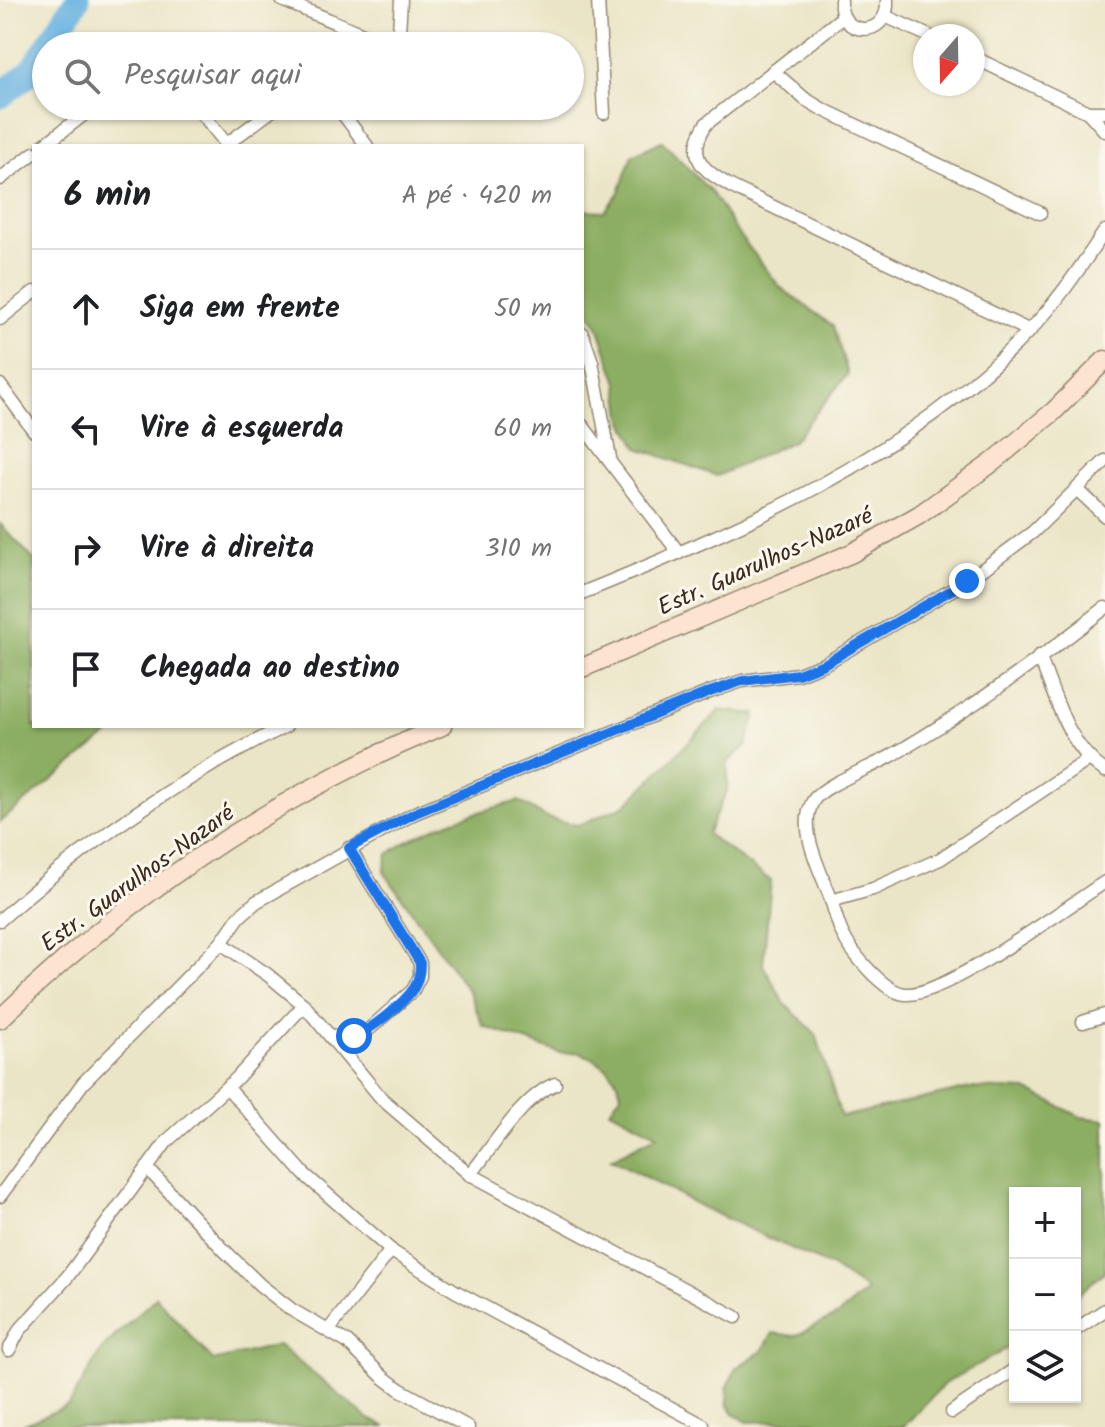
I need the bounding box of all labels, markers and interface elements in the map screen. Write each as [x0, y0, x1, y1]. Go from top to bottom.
north arrow [913, 24, 985, 96]
search box [32, 32, 584, 120]
text: Pesquisar aqui [124, 52, 301, 100]
icon: search [60, 54, 104, 98]
text: 6 min [64, 169, 151, 223]
text: A pé · 420 m [401, 175, 552, 217]
text: Siga em frente [140, 285, 340, 333]
icon: ahead [64, 287, 108, 331]
text: 50 m [494, 288, 552, 330]
text: Vire à esquerda [140, 405, 344, 453]
icon: left [64, 407, 108, 451]
text: 60 m [493, 408, 552, 450]
street label: Estr. Guarulhos-Nazaré [652, 497, 881, 627]
text: Vire à direita [140, 525, 314, 573]
icon: right [64, 527, 108, 571]
text: 310 m [485, 528, 552, 570]
route end [949, 563, 985, 599]
text: Chegada ao destino [140, 645, 400, 693]
icon: arrive [64, 647, 108, 691]
street label: Estr. Guarulhos-Nazaré [32, 794, 245, 963]
route start [336, 1018, 372, 1054]
map controls [1009, 1187, 1081, 1403]
button: + [1009, 1187, 1081, 1259]
button: − [1009, 1259, 1081, 1331]
button: layers [1009, 1331, 1081, 1403]

